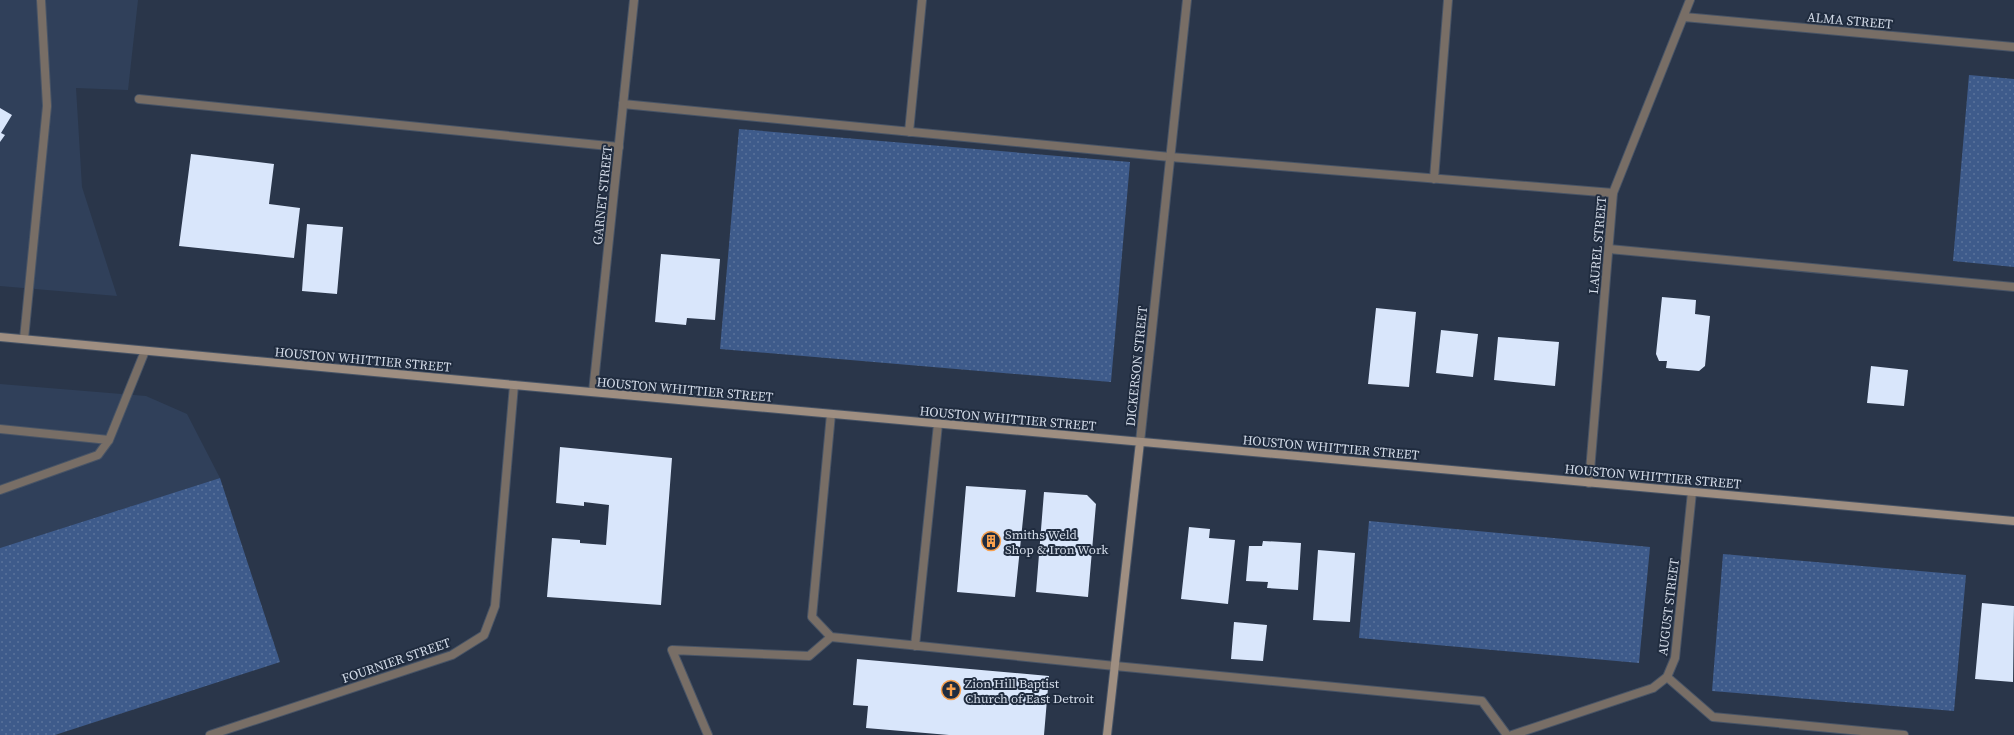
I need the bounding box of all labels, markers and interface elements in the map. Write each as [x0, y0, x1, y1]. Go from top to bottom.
street label: ALMA STREET [1806, 8, 1894, 33]
street label: GARNET STREET [589, 144, 616, 246]
street label: LAUREL STREET [1585, 195, 1610, 295]
street label: DICKERSON STREET [1122, 305, 1151, 427]
street label: HOUSTON WHITTIER STREET [274, 343, 452, 376]
street label: HOUSTON WHITTIER STREET [596, 373, 774, 406]
street label: HOUSTON WHITTIER STREET [919, 402, 1097, 435]
street label: HOUSTON WHITTIER STREET [1242, 431, 1420, 464]
street label: HOUSTON WHITTIER STREET [1564, 460, 1742, 493]
place label: Smiths Weld Shop & Iron Work [1005, 526, 1109, 558]
building icon: Smiths Weld Shop & Iron Work [980, 530, 1002, 552]
street label: AUGUST STREET [1654, 557, 1683, 657]
street label: FOURNIER STREET [340, 634, 453, 687]
place label: Zion Hill Baptist Church of East Detroit [965, 675, 1095, 707]
church icon: Zion Hill Baptist Church of East Detroit [940, 679, 962, 701]

